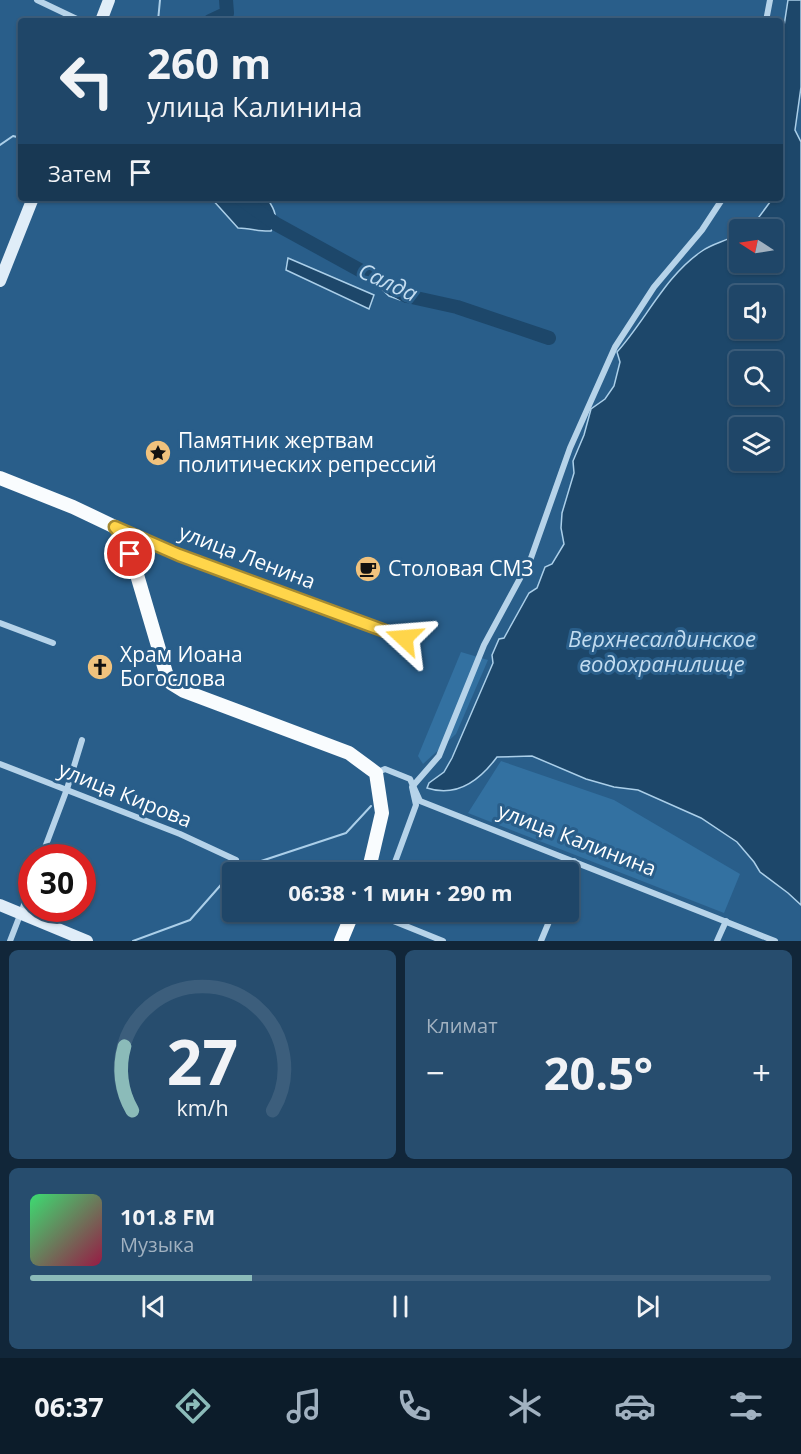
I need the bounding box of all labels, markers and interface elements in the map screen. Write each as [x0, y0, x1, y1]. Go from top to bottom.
text: 260 m [147, 34, 271, 91]
icon: left [48, 42, 126, 120]
text: улица Калинина [147, 88, 363, 125]
icon: arrive [124, 156, 157, 189]
text: Затем [48, 158, 112, 188]
north arrow [729, 219, 783, 273]
map controls [729, 219, 783, 471]
water label: Салда [354, 254, 423, 308]
button: sound [729, 285, 783, 339]
button: search [729, 351, 783, 405]
button: layers [729, 417, 783, 471]
place label: Памятник жертвам политических репрессий [178, 426, 437, 478]
place icon: Памятник жертвам политических репрессий [143, 438, 173, 468]
street label: улица Ленина [175, 517, 320, 595]
pin [104, 528, 155, 579]
icon: arrive [113, 537, 146, 570]
cafe icon: Столовая СМЗ [353, 554, 383, 584]
place label: Столовая СМЗ [388, 554, 534, 582]
position arrow [372, 606, 436, 670]
water label: Верхнесалдинское водохранилище [568, 623, 756, 678]
place label: Храм Иоана Богослова [120, 640, 243, 692]
church icon: Храм Иоана Богослова [85, 652, 115, 682]
street label: улица Кирова [55, 755, 196, 834]
street label: улица Калинина [494, 796, 661, 882]
speed limit sign: 30 [18, 844, 96, 922]
text: 06:38 · 1 мин · 290 m [288, 877, 513, 907]
text: Климат [426, 1012, 498, 1039]
text: 27 [167, 1018, 238, 1103]
text: 20.5° [544, 1042, 653, 1103]
text: − [426, 1050, 445, 1095]
text: + [752, 1050, 771, 1095]
text: km/h [176, 1094, 229, 1123]
text: 101.8 FM [120, 1201, 215, 1231]
text: Музыка [120, 1231, 194, 1258]
icon: previous [137, 1290, 170, 1323]
icon: pause [384, 1290, 417, 1323]
icon: next [631, 1290, 664, 1323]
icon: directions [172, 1385, 214, 1427]
icon: music [283, 1385, 325, 1427]
icon: phone [393, 1385, 435, 1427]
icon: climate [504, 1385, 546, 1427]
icon: car [614, 1385, 656, 1427]
icon: filters [725, 1385, 767, 1427]
text: 06:37 [34, 1388, 104, 1425]

